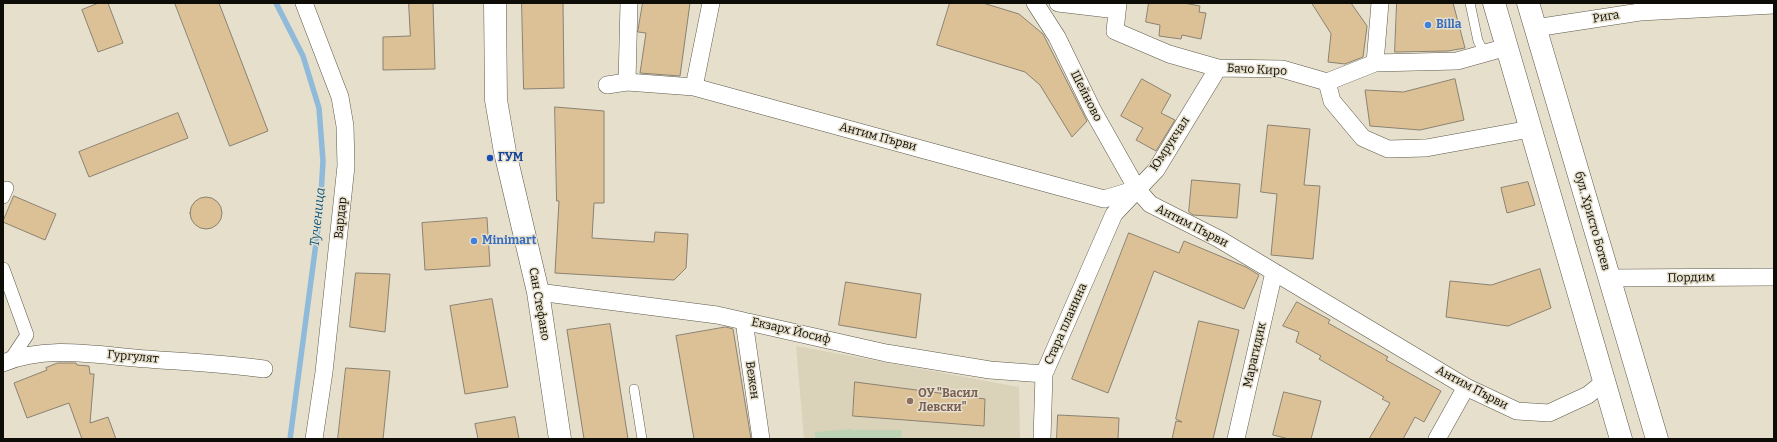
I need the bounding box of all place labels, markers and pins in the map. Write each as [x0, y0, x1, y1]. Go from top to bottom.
place label: Billa [1436, 18, 1461, 32]
marker: Billa [1423, 20, 1433, 30]
place label: ГУМ [498, 151, 523, 165]
marker: ГУМ [485, 153, 495, 163]
place label: Minimart [482, 234, 536, 248]
marker: Minimart [469, 236, 479, 246]
place label: ОУ "Васил Левски" [918, 387, 978, 415]
marker: ОУ "Васил Левски" [905, 396, 915, 406]

